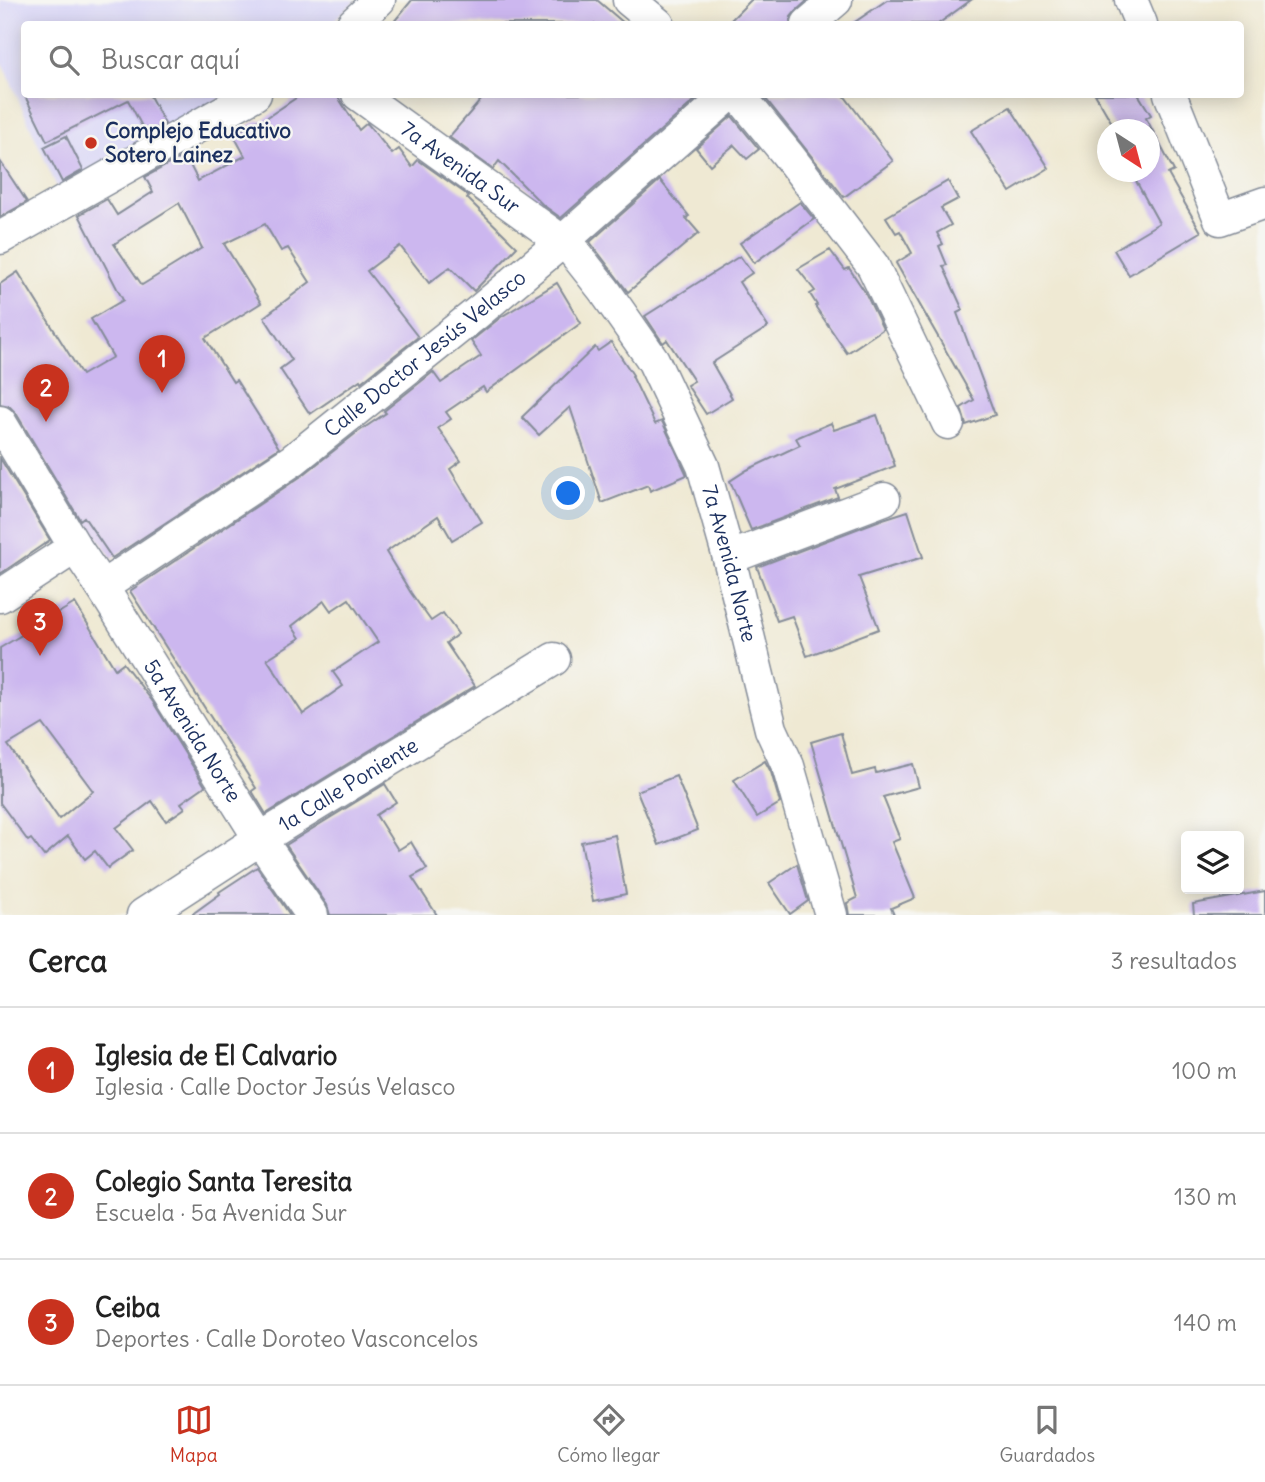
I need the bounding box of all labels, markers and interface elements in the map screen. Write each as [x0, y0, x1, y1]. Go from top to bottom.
search box [21, 21, 1244, 98]
icon: search [45, 41, 83, 79]
text: Buscar aquí [101, 43, 240, 76]
street label: 7a Avenida Sur [395, 115, 526, 220]
place label: Complejo Educativo Sotero Lainez [105, 117, 291, 168]
north arrow [1097, 119, 1160, 182]
marker: Complejo Educativo Sotero Lainez [83, 135, 99, 151]
street label: Calle Doctor Jesús Velasco [318, 264, 531, 443]
pin: 1 [139, 335, 185, 393]
pin: 2 [23, 364, 69, 422]
your location [551, 476, 585, 510]
street label: 7a Avenida Norte [696, 482, 763, 645]
pin: 3 [17, 598, 63, 656]
street label: 5a Avenida Norte [138, 654, 247, 807]
street label: 1a Calle Poniente [273, 731, 423, 838]
map controls [1181, 831, 1244, 894]
button: layers [1181, 831, 1244, 894]
text: Cerca [28, 942, 107, 980]
text: 3 resultados [1111, 946, 1237, 975]
text: Iglesia de El Calvario [95, 1039, 337, 1072]
text: 1 [46, 1056, 56, 1085]
text: 100 m [1172, 1056, 1237, 1085]
text: Iglesia · Calle Doctor Jesús Velasco [95, 1072, 455, 1101]
text: Colegio Santa Teresita [95, 1165, 352, 1198]
text: 2 [45, 1182, 57, 1211]
text: 130 m [1174, 1182, 1237, 1211]
text: Escuela · 5a Avenida Sur [95, 1198, 347, 1227]
text: Ceiba [95, 1291, 160, 1324]
text: 3 [44, 1308, 58, 1337]
text: 140 m [1174, 1308, 1237, 1337]
text: Deportes · Calle Doroteo Vasconcelos [95, 1324, 478, 1353]
tab: Mapa [170, 1401, 218, 1467]
tab: Cómo llegar [557, 1401, 660, 1467]
tab: Guardados [1000, 1401, 1095, 1467]

